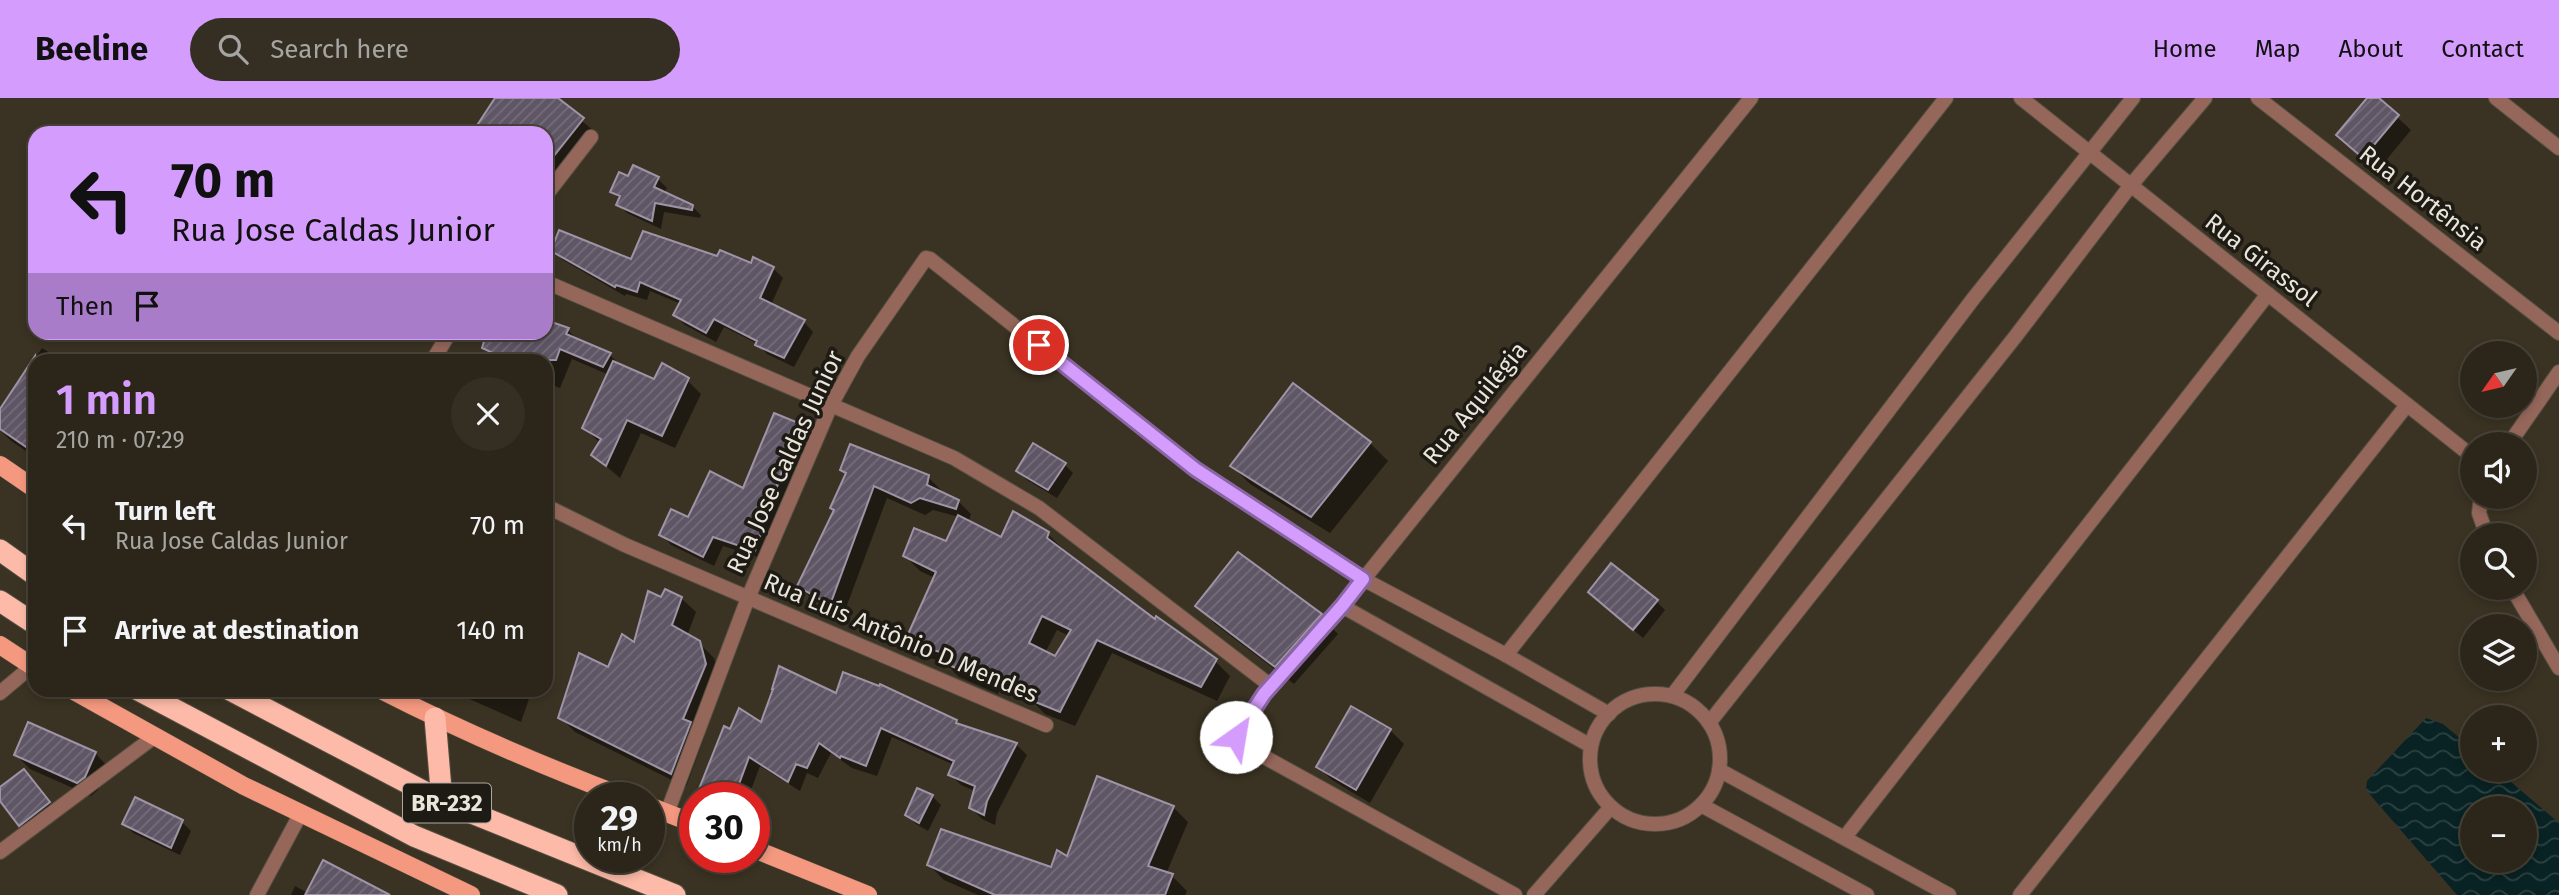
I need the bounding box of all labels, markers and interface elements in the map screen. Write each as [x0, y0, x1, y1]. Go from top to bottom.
search box [190, 18, 680, 81]
text: Beeline [35, 29, 148, 69]
icon: search [214, 30, 252, 68]
text: Search here [270, 34, 409, 65]
text: Home [2153, 35, 2217, 63]
text: Map [2255, 35, 2301, 63]
text: About [2339, 35, 2403, 63]
text: Contact [2441, 35, 2524, 63]
street label: Rua Hortênsia [2354, 140, 2492, 256]
text: 70 m [171, 151, 275, 210]
icon: left [56, 154, 147, 245]
street label: Rua Girassol [2199, 208, 2323, 312]
text: Rua Jose Caldas Junior [171, 211, 495, 249]
icon: arrive [128, 287, 166, 325]
text: Then [56, 291, 114, 322]
pin [1009, 315, 1069, 375]
icon: arrive [1020, 326, 1058, 364]
street label: Rua Aquilégia [1417, 336, 1533, 470]
north arrow [2460, 341, 2538, 418]
map controls [2460, 341, 2537, 873]
street label: Rua Jose Caldas Junior [721, 345, 849, 578]
text: 1 min [56, 375, 157, 425]
button: close [451, 377, 525, 451]
text: 210 m · 07:29 [56, 426, 184, 454]
button: sound [2460, 432, 2537, 509]
text: Turn left [115, 496, 216, 527]
icon: left [56, 507, 94, 545]
text: 70 m [470, 510, 525, 541]
button: search [2460, 523, 2537, 600]
text: Rua Jose Caldas Junior [115, 527, 348, 555]
street label: Rua Luís Antônio D Mendes [760, 567, 1042, 709]
icon: arrive [56, 612, 94, 650]
button: layers [2460, 614, 2537, 691]
text: Arrive at destination [115, 615, 359, 646]
text: 140 m [456, 615, 525, 646]
position arrow [1199, 700, 1273, 774]
button: + [2460, 705, 2537, 782]
speed limit sign: 30 [679, 782, 770, 873]
road number: BR-232 [403, 783, 491, 822]
button: − [2460, 796, 2537, 873]
text: 29 [601, 797, 638, 839]
text: km/h [597, 834, 642, 856]

